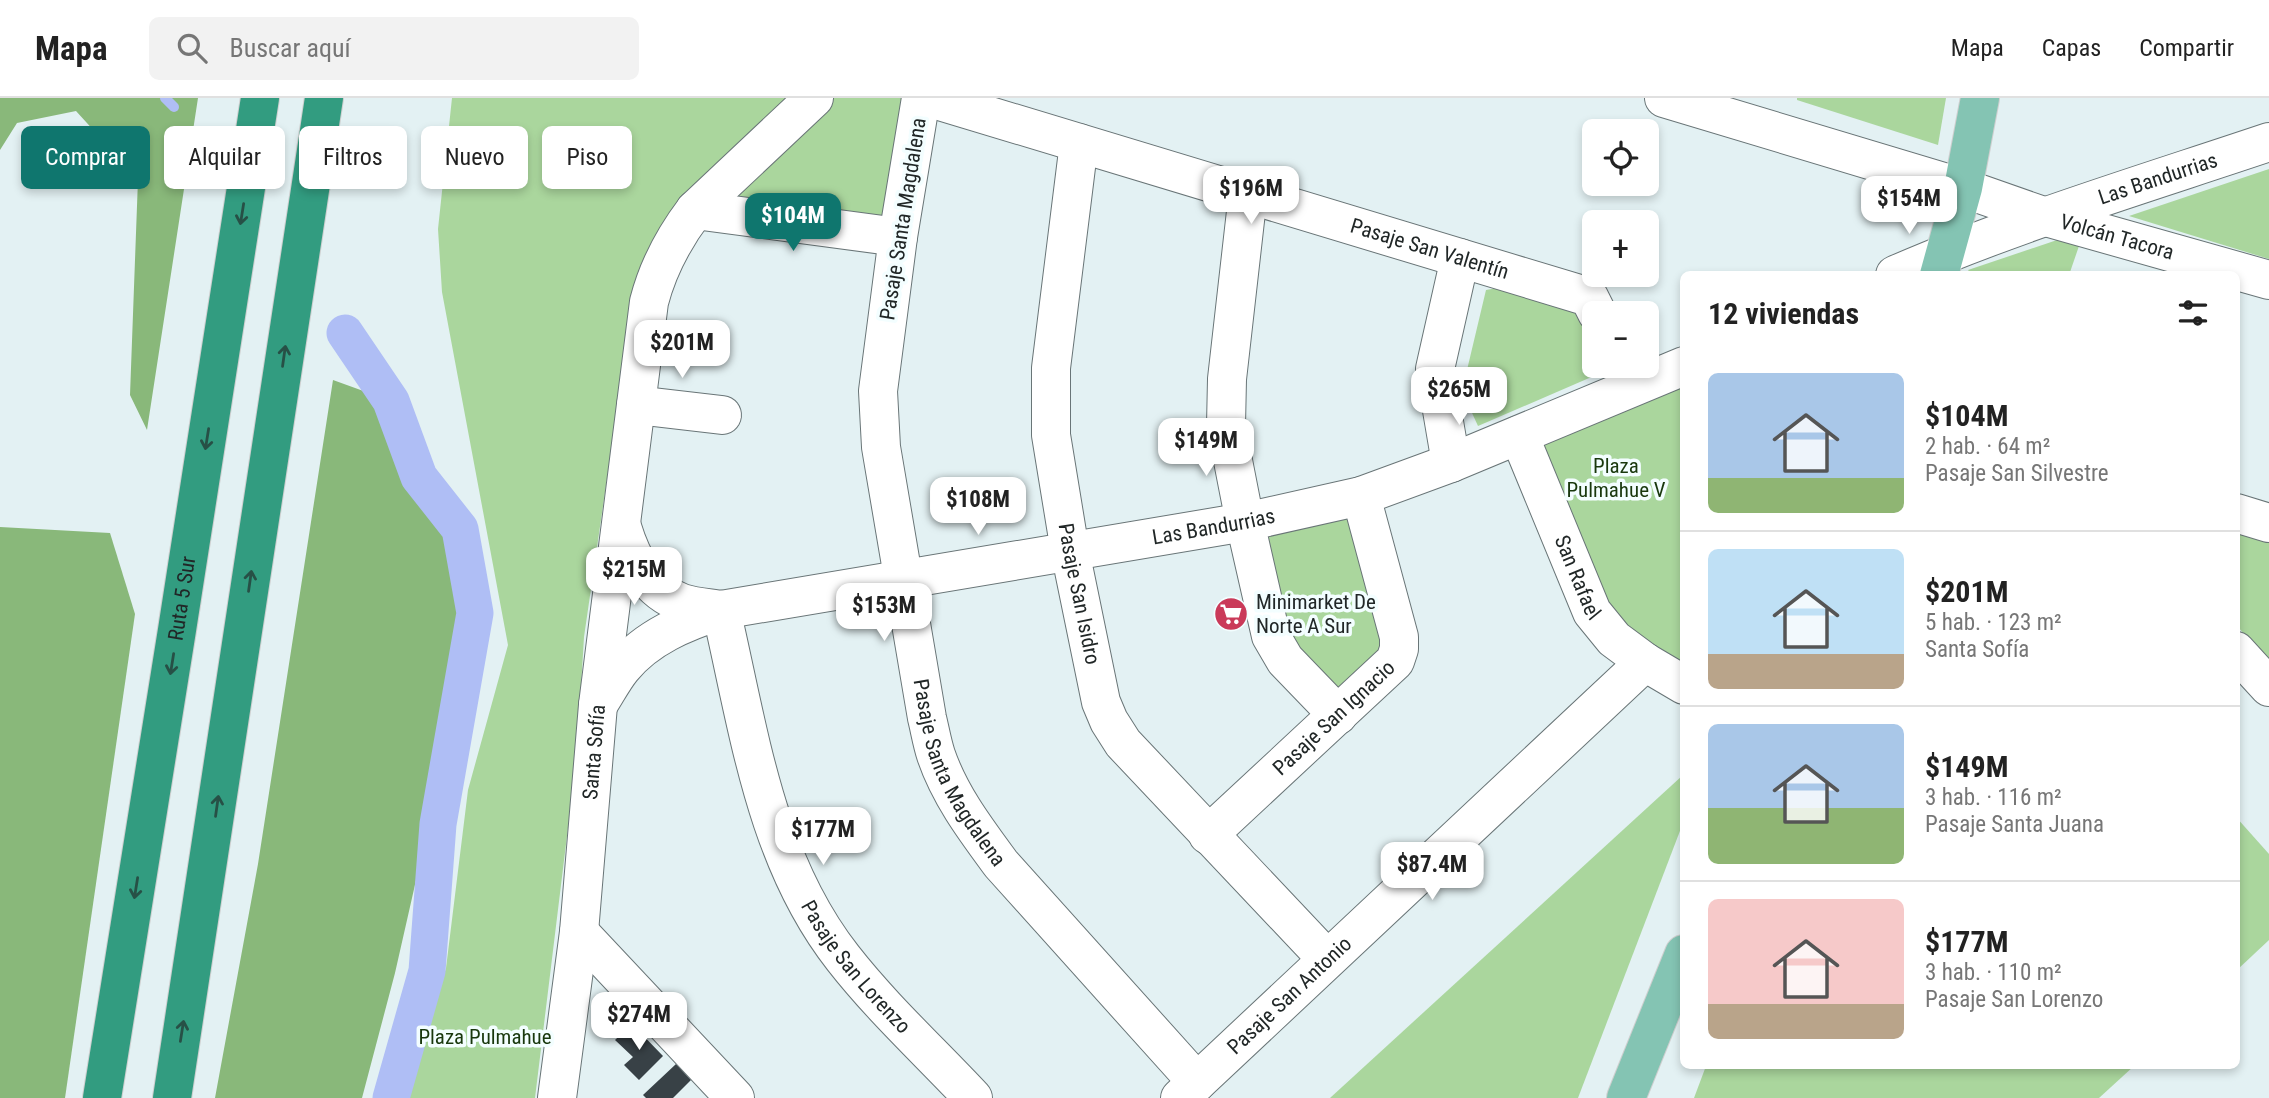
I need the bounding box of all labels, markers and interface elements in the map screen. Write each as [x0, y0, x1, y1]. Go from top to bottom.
search box [149, 17, 639, 80]
text: Mapa [35, 29, 107, 68]
icon: search [173, 29, 211, 67]
text: Buscar aquí [229, 33, 351, 63]
text: Mapa [1951, 34, 2004, 62]
text: Capas [2042, 34, 2101, 62]
text: Compartir [2139, 34, 2234, 62]
street label: Pasaje Santa Magdalena [875, 116, 931, 322]
map controls [1582, 119, 1659, 378]
button: locate [1582, 119, 1659, 196]
chip: Comprar [21, 126, 150, 189]
chip: Alquilar [164, 126, 285, 189]
chip: Filtros [299, 126, 407, 189]
chip: Nuevo [421, 126, 528, 189]
chip: Piso [542, 126, 632, 189]
street label: Las Bandurrias [2095, 148, 2221, 210]
pin: $196M [1202, 166, 1300, 226]
text: $196M [1219, 175, 1283, 202]
pin: $154M [1860, 176, 1958, 236]
text: $154M [1877, 185, 1941, 212]
pin: $104M [744, 194, 842, 253]
one-way arrow [235, 202, 248, 225]
text: $104M [761, 202, 825, 229]
button: + [1582, 210, 1659, 287]
street label: Volcán Tacora [2057, 210, 2177, 265]
street label: Pasaje San Valentín [1348, 214, 1512, 284]
icon: filters [2174, 294, 2212, 332]
text: 12 viviendas [1708, 296, 1859, 331]
button: − [1582, 301, 1659, 378]
pin: $201M [633, 320, 731, 380]
text: $201M [650, 329, 714, 356]
one-way arrow [278, 345, 291, 367]
pin: $265M [1410, 368, 1508, 427]
text: $265M [1427, 376, 1491, 403]
text: $104M [1925, 398, 2008, 433]
icon: home [1764, 401, 1848, 485]
pin: $149M [1157, 418, 1255, 478]
one-way arrow [200, 427, 213, 450]
text: $149M [1174, 427, 1238, 454]
text: 2 hab. · 64 m² [1925, 433, 2050, 460]
park label: Plaza Pulmahue V [1566, 454, 1666, 502]
text: Pasaje San Silvestre [1925, 460, 2109, 487]
pin: $108M [929, 478, 1027, 537]
text: $108M [946, 486, 1010, 513]
street label: Las Bandurrias [1150, 504, 1277, 549]
street label: Pasaje San Isidro [1054, 521, 1105, 666]
street label: San Rafael [1550, 532, 1606, 625]
pin: $215M [585, 547, 683, 607]
street label: Ruta 5 Sur [163, 554, 200, 642]
text: $215M [602, 556, 666, 583]
one-way arrow [244, 570, 257, 592]
text: $201M [1925, 574, 2008, 609]
icon: home [1764, 577, 1848, 661]
pin: $153M [835, 584, 933, 643]
place label: Minimarket De Norte A Sur [1256, 590, 1376, 638]
text: $153M [852, 592, 916, 619]
supermarket icon: Minimarket De Norte A Sur [1212, 595, 1250, 633]
text: 5 hab. · 123 m² [1925, 609, 2062, 636]
text: Santa Sofía [1925, 636, 2029, 663]
one-way arrow [165, 652, 178, 674]
street label: Pasaje San Ignacio [1268, 655, 1400, 780]
street label: Pasaje Santa Magdalena [909, 677, 1010, 871]
street label: Santa Sofía [578, 704, 610, 801]
text: $149M [1925, 749, 2008, 784]
icon: home [1764, 752, 1848, 836]
text: 3 hab. · 116 m² [1925, 784, 2062, 811]
one-way arrow [210, 795, 223, 817]
pin: $177M [774, 808, 872, 867]
text: Pasaje Santa Juana [1925, 811, 2104, 838]
text: $177M [791, 816, 855, 843]
pin: $87.4M [1375, 842, 1489, 902]
text: $87.4M [1397, 851, 1467, 878]
one-way arrow [129, 876, 142, 899]
street label: Pasaje San Lorenzo [796, 896, 916, 1038]
text: $177M [1925, 924, 2008, 959]
icon: home [1764, 927, 1848, 1011]
street label: Pasaje San Antonio [1222, 932, 1356, 1059]
text: 3 hab. · 110 m² [1925, 959, 2062, 986]
text: Pasaje San Lorenzo [1925, 986, 2103, 1013]
pin: $274M [590, 992, 688, 1052]
text: $274M [607, 1001, 671, 1028]
one-way arrow [176, 1020, 189, 1042]
park label: Plaza Pulmahue [418, 1025, 552, 1049]

